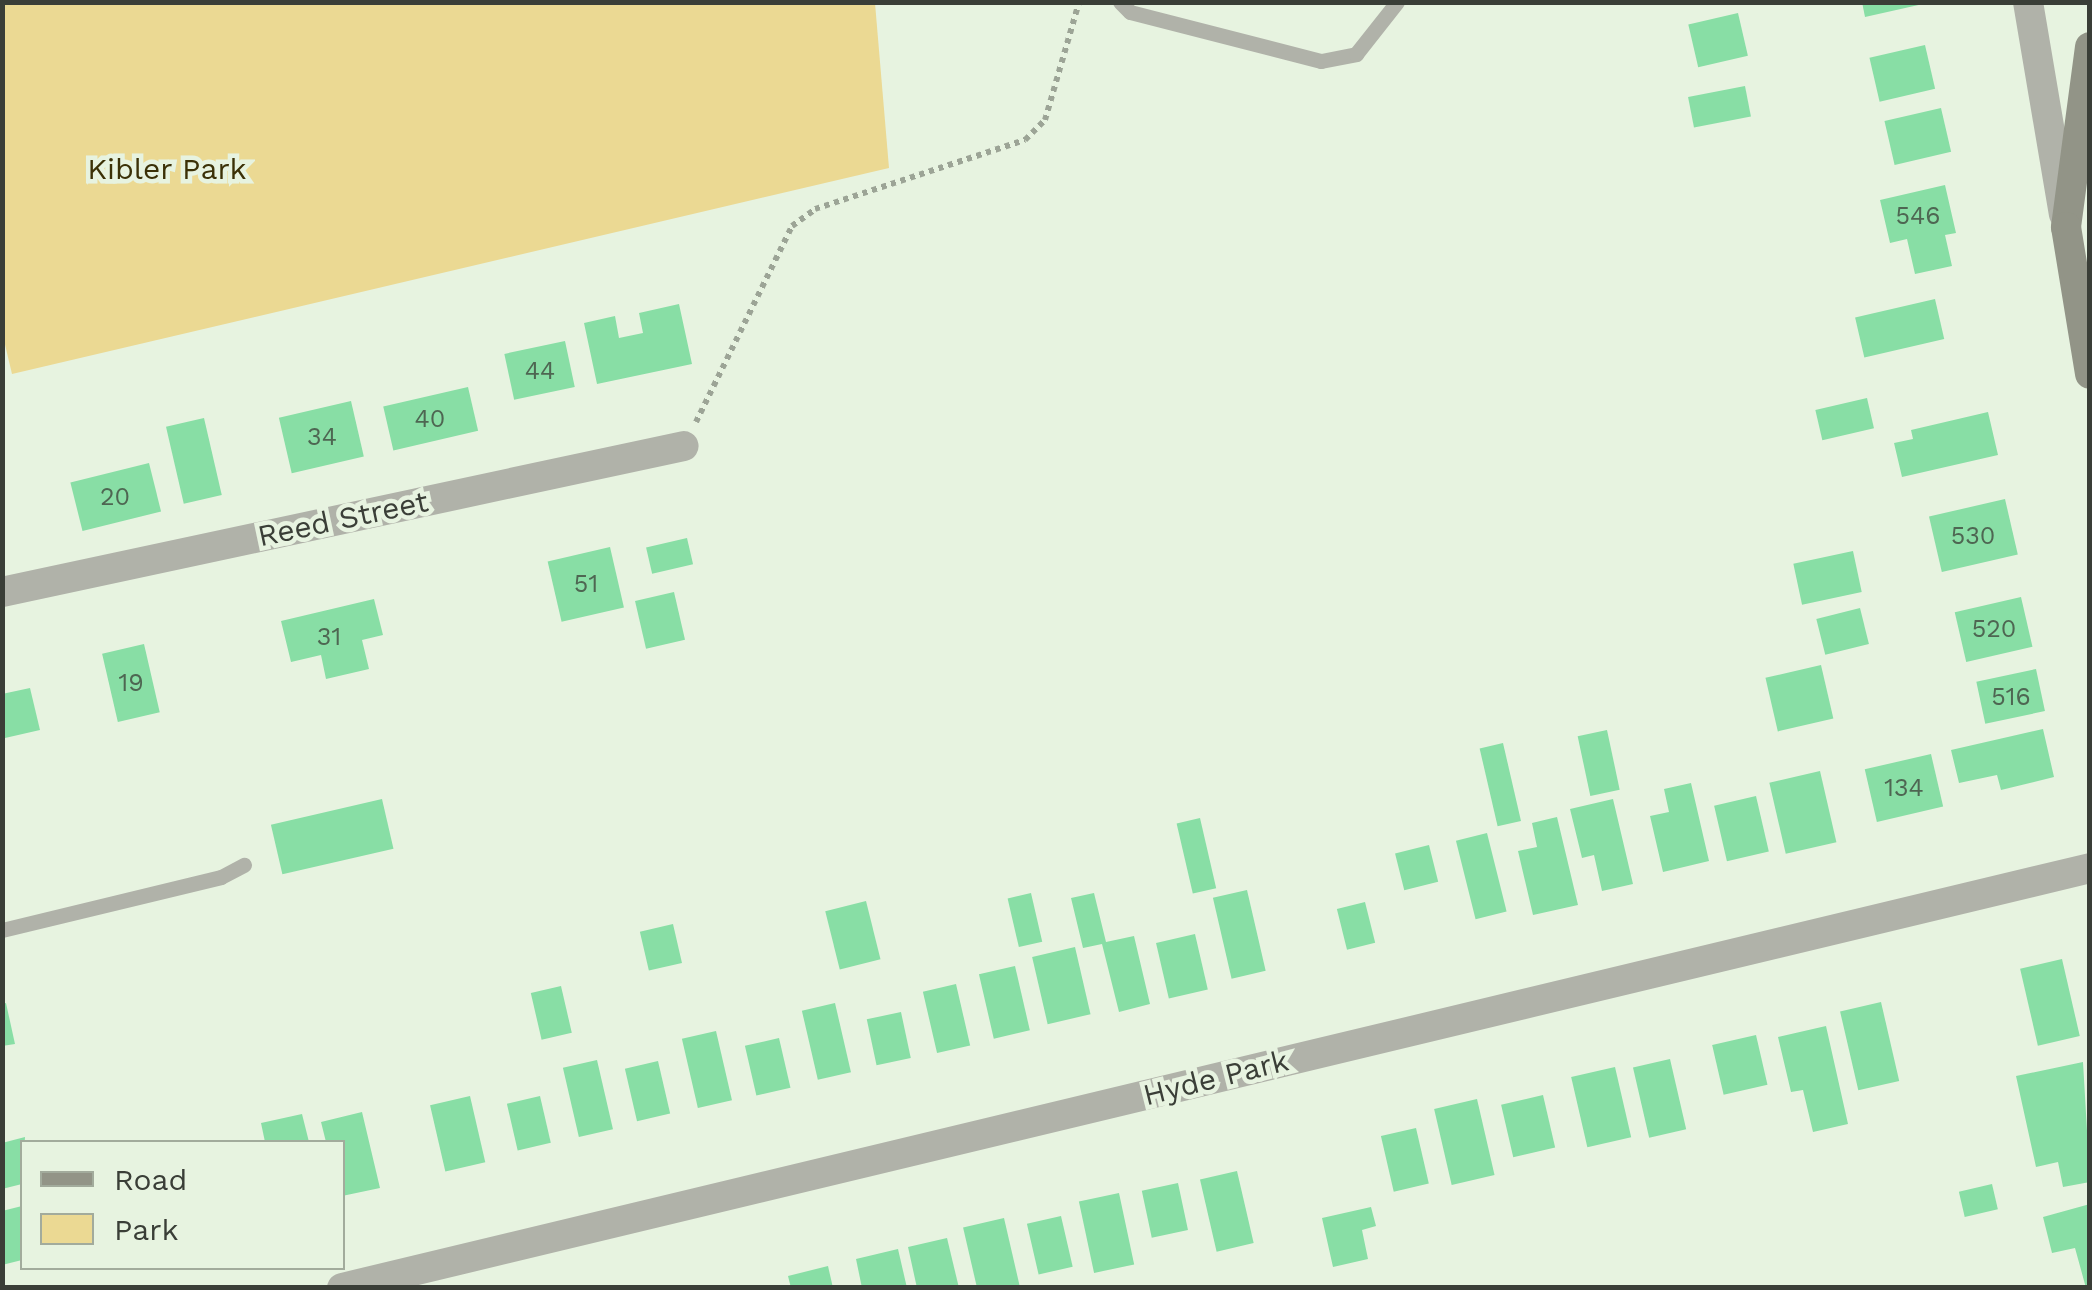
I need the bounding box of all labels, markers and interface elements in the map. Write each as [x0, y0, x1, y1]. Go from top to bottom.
park label: Kibler Park [87, 151, 247, 187]
house number: 546 [1895, 201, 1941, 231]
house number: 44 [525, 356, 555, 386]
house number: 40 [415, 404, 445, 434]
house number: 34 [307, 422, 337, 452]
house number: 20 [100, 482, 130, 512]
street label: Reed Street [254, 483, 432, 555]
house number: 530 [1951, 521, 1995, 551]
house number: 51 [574, 569, 598, 599]
house number: 520 [1972, 614, 2016, 644]
house number: 31 [317, 622, 341, 652]
house number: 19 [118, 668, 144, 698]
house number: 516 [1991, 682, 2031, 712]
house number: 134 [1884, 773, 1924, 803]
street label: Hyde Park [1140, 1043, 1292, 1113]
legend [20, 1140, 345, 1270]
text: Road [114, 1162, 187, 1197]
text: Park [114, 1212, 179, 1247]

